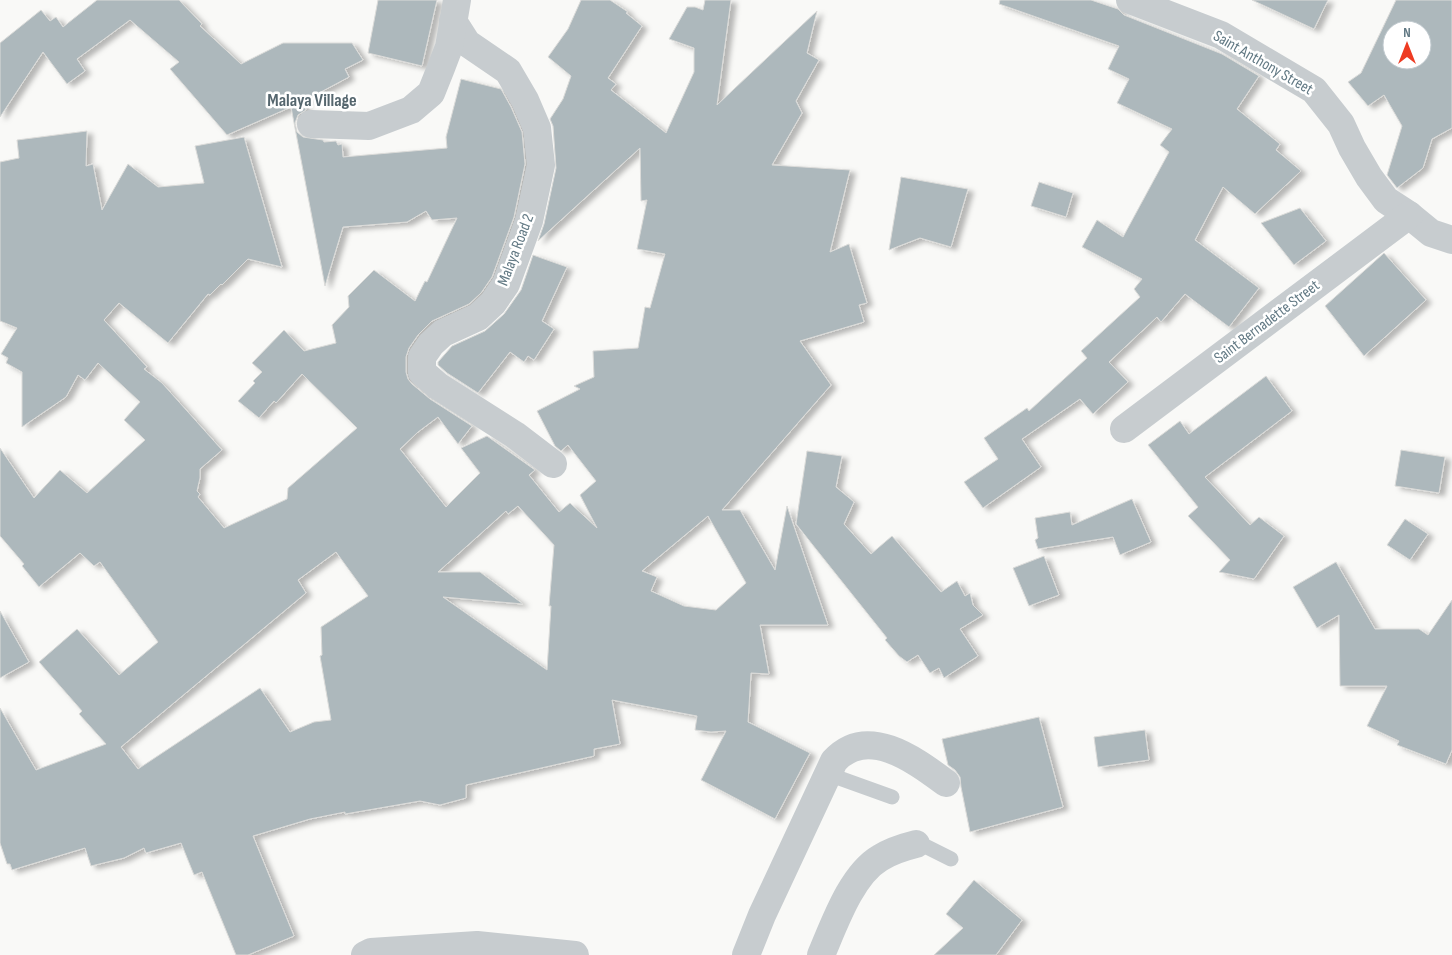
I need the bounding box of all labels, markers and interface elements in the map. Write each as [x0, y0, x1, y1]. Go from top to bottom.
north arrow [1382, 20, 1432, 70]
text: N [1403, 24, 1411, 41]
street label: Saint Anthony Street [1210, 27, 1316, 99]
district label: Malaya Village [267, 90, 357, 111]
street label: Malaya Road 2 [494, 212, 538, 288]
street label: Saint Bernadette Street [1211, 276, 1323, 368]

